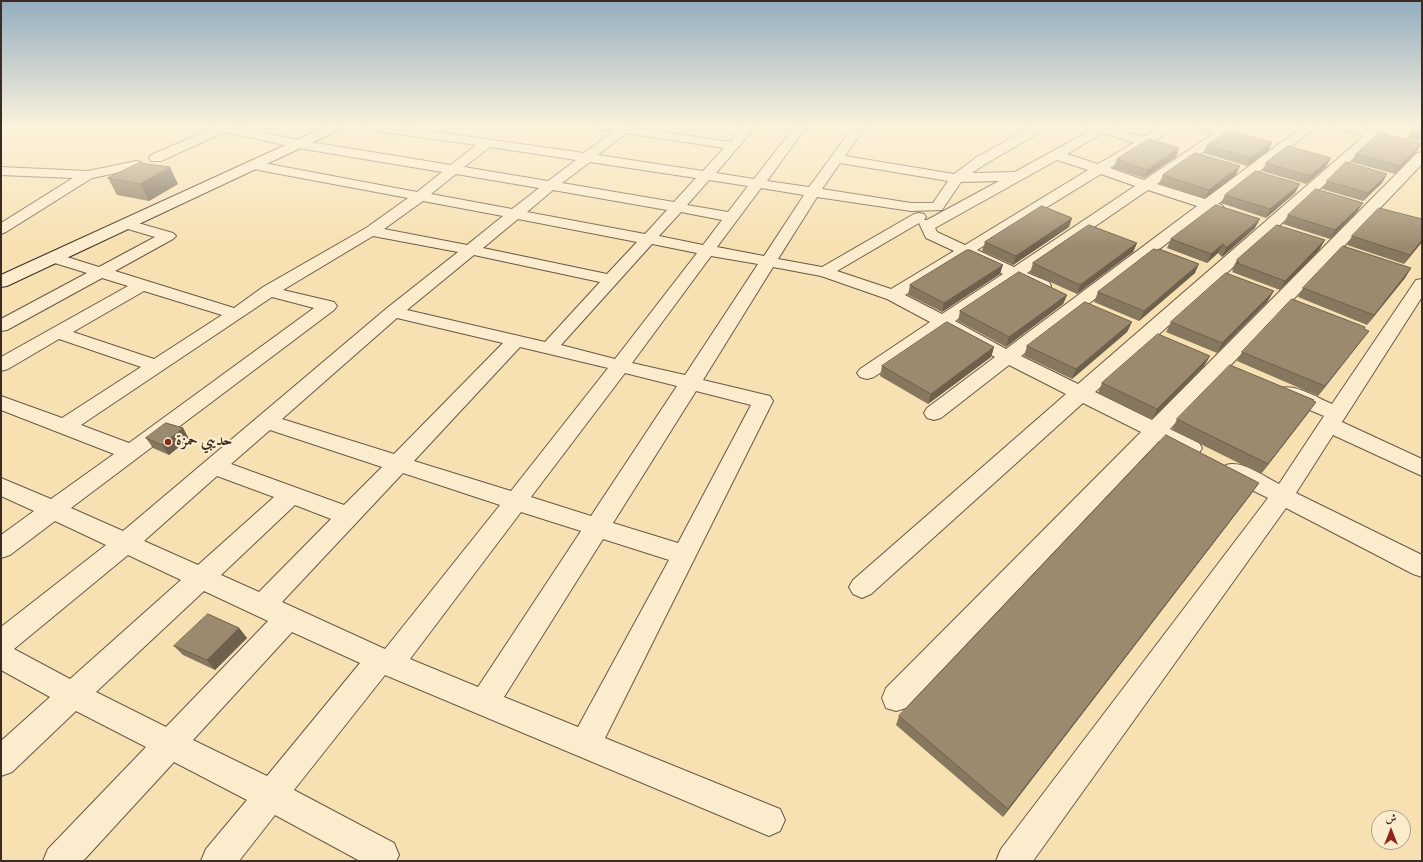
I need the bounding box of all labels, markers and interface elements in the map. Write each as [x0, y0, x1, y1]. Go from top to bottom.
place label: حديبي حمزة [176, 433, 232, 451]
marker: حديبي حمزة [163, 437, 173, 447]
north arrow [1371, 810, 1411, 850]
text: ش [1386, 812, 1396, 825]

